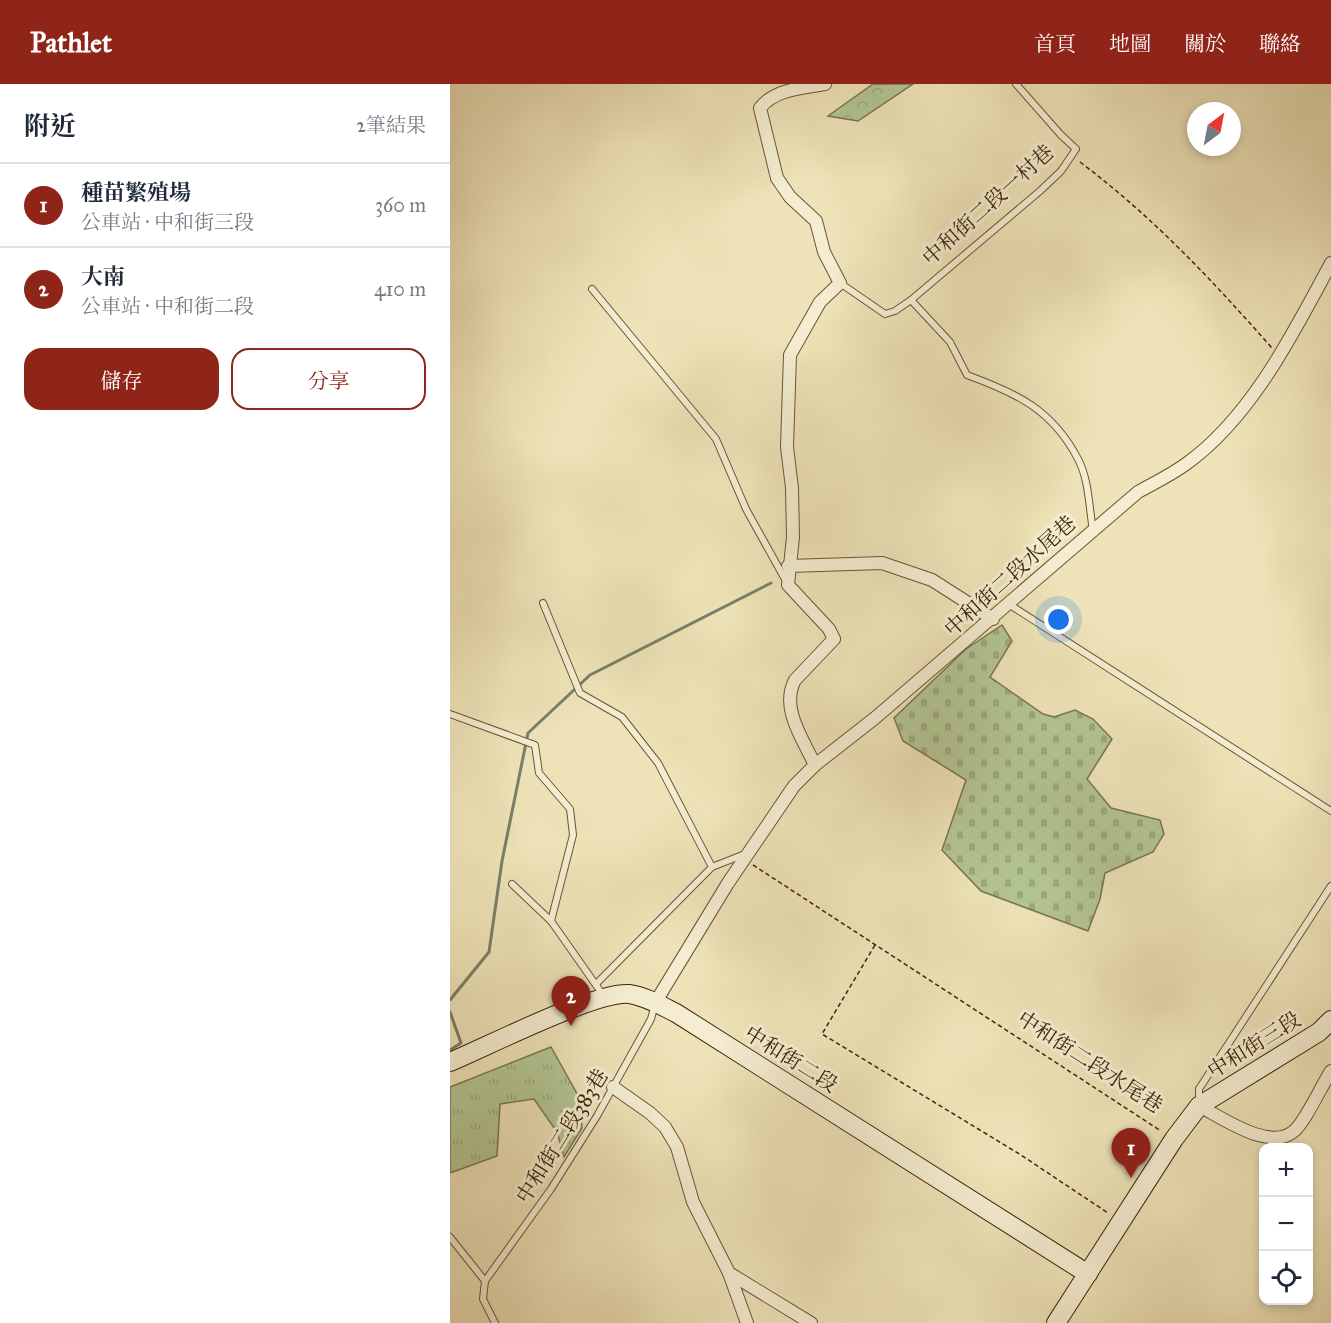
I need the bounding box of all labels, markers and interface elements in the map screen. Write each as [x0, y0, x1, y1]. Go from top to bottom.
text: Pathlet [30, 25, 112, 60]
text: 首頁 [1034, 31, 1076, 57]
text: 地圖 [1109, 31, 1151, 57]
text: 關於 [1184, 31, 1226, 57]
text: 聯絡 [1259, 31, 1301, 57]
north arrow [1187, 102, 1241, 156]
text: 附近 [24, 110, 76, 142]
text: 2筆結果 [356, 113, 426, 137]
street label: 中和街二段一村巷 [917, 139, 1059, 271]
text: 種苗繁殖場 [81, 179, 191, 206]
text: 1 [40, 193, 47, 217]
text: 360 m [375, 193, 426, 217]
text: 公車站 · 中和街三段 [81, 210, 254, 234]
text: 大南 [81, 263, 125, 290]
text: 2 [39, 277, 48, 301]
text: 410 m [374, 277, 426, 301]
text: 公車站 · 中和街二段 [81, 294, 254, 318]
button: 儲存 [24, 348, 219, 410]
button: 分享 [231, 348, 426, 410]
street label: 中和街二段水尾巷 [939, 510, 1081, 642]
your location [1044, 605, 1073, 634]
pin: 2 [552, 976, 590, 1026]
street label: 中和街二段水尾巷 [1012, 1005, 1168, 1119]
street label: 中和街三段 [1203, 1006, 1305, 1084]
street label: 中和街二段 [740, 1020, 842, 1098]
street label: 中和街二段383巷 [510, 1064, 614, 1208]
pin: 1 [1112, 1128, 1150, 1178]
map controls [1259, 1143, 1313, 1305]
button: + [1259, 1143, 1313, 1197]
button: − [1259, 1197, 1313, 1251]
button: locate [1259, 1251, 1313, 1305]

